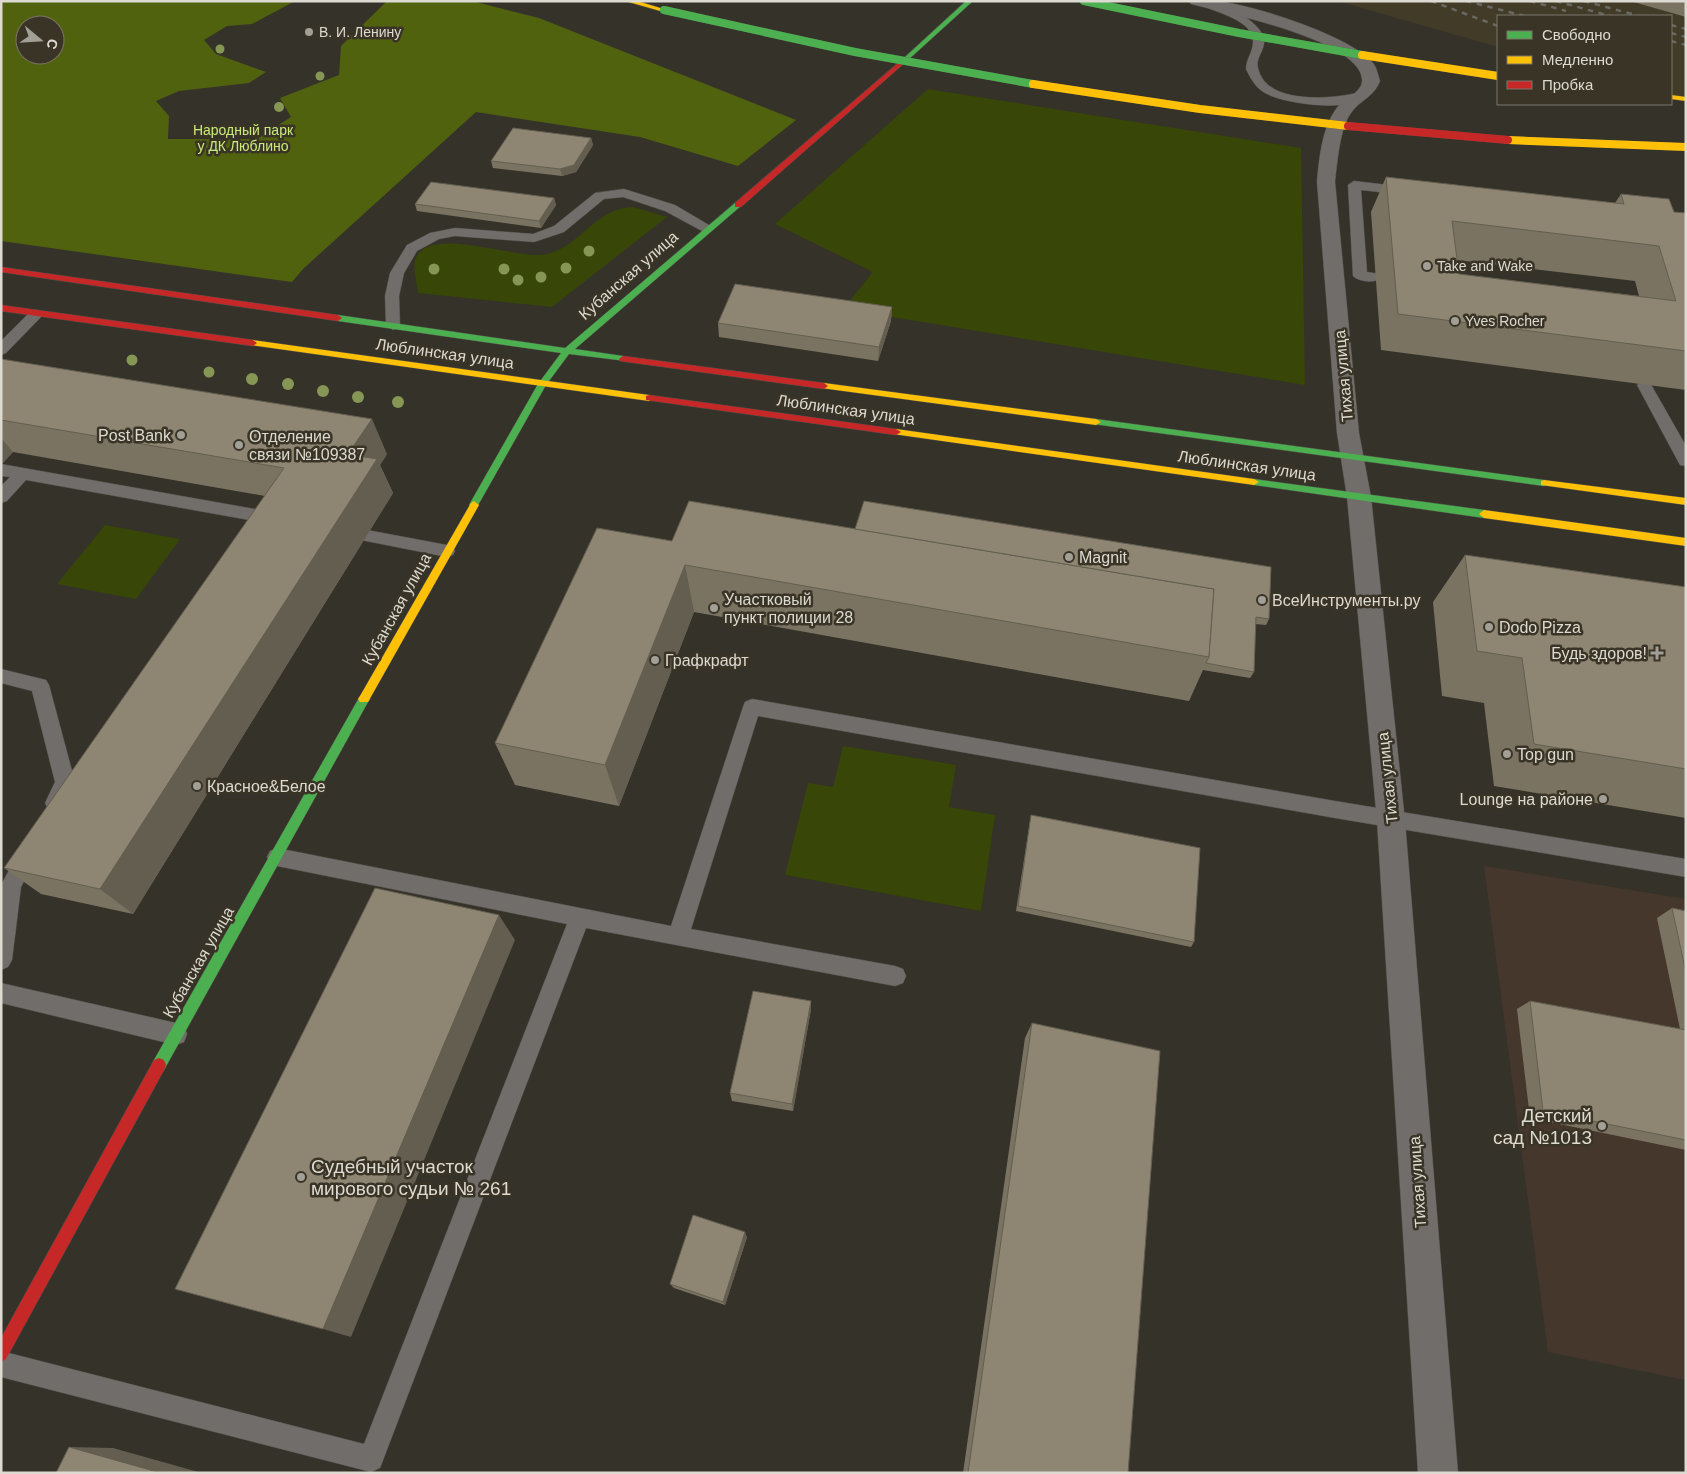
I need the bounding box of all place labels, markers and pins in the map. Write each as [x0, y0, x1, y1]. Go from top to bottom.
place label: В. И. Ленину [319, 24, 401, 40]
marker: В. И. Ленину [303, 26, 315, 38]
place label: Take and Wake [1437, 258, 1533, 274]
marker: Take and Wake [1421, 260, 1433, 272]
place label: Yves Rocher [1465, 313, 1545, 329]
marker: Yves Rocher [1449, 315, 1461, 327]
place label: Post Bank [98, 427, 172, 444]
place label: Отделение связи №109387 [249, 428, 365, 463]
marker: Post Bank [175, 429, 187, 441]
marker: Отделение связи №109387 [233, 439, 245, 451]
place label: Magnit [1079, 549, 1128, 566]
marker: Magnit [1063, 551, 1075, 563]
place label: Участковый пункт полиции 28 [724, 591, 853, 626]
place label: ВсеИнструменты.ру [1272, 592, 1421, 609]
marker: ВсеИнструменты.ру [1256, 594, 1268, 606]
marker: Участковый пункт полиции 28 [708, 602, 720, 614]
place label: Dodo Pizza [1499, 619, 1581, 636]
marker: Dodo Pizza [1483, 621, 1495, 633]
place label: Будь здоров! [1551, 645, 1647, 662]
marker: Будь здоров! [1651, 647, 1663, 659]
place label: Графкрафт [665, 652, 749, 669]
marker: Графкрафт [649, 654, 661, 666]
place label: Top gun [1517, 746, 1574, 763]
marker: Top gun [1501, 748, 1513, 760]
place label: Красное&Белое [207, 778, 326, 795]
marker: Красное&Белое [191, 780, 203, 792]
place label: Lounge на районе [1460, 791, 1593, 808]
marker: Lounge на районе [1597, 793, 1609, 805]
place label: Детский сад №1013 [1493, 1105, 1592, 1148]
marker: Детский сад №1013 [1596, 1120, 1608, 1132]
place label: Судебный участок мирового судьи № 261 [311, 1156, 511, 1199]
marker: Судебный участок мирового судьи № 261 [295, 1171, 307, 1183]

